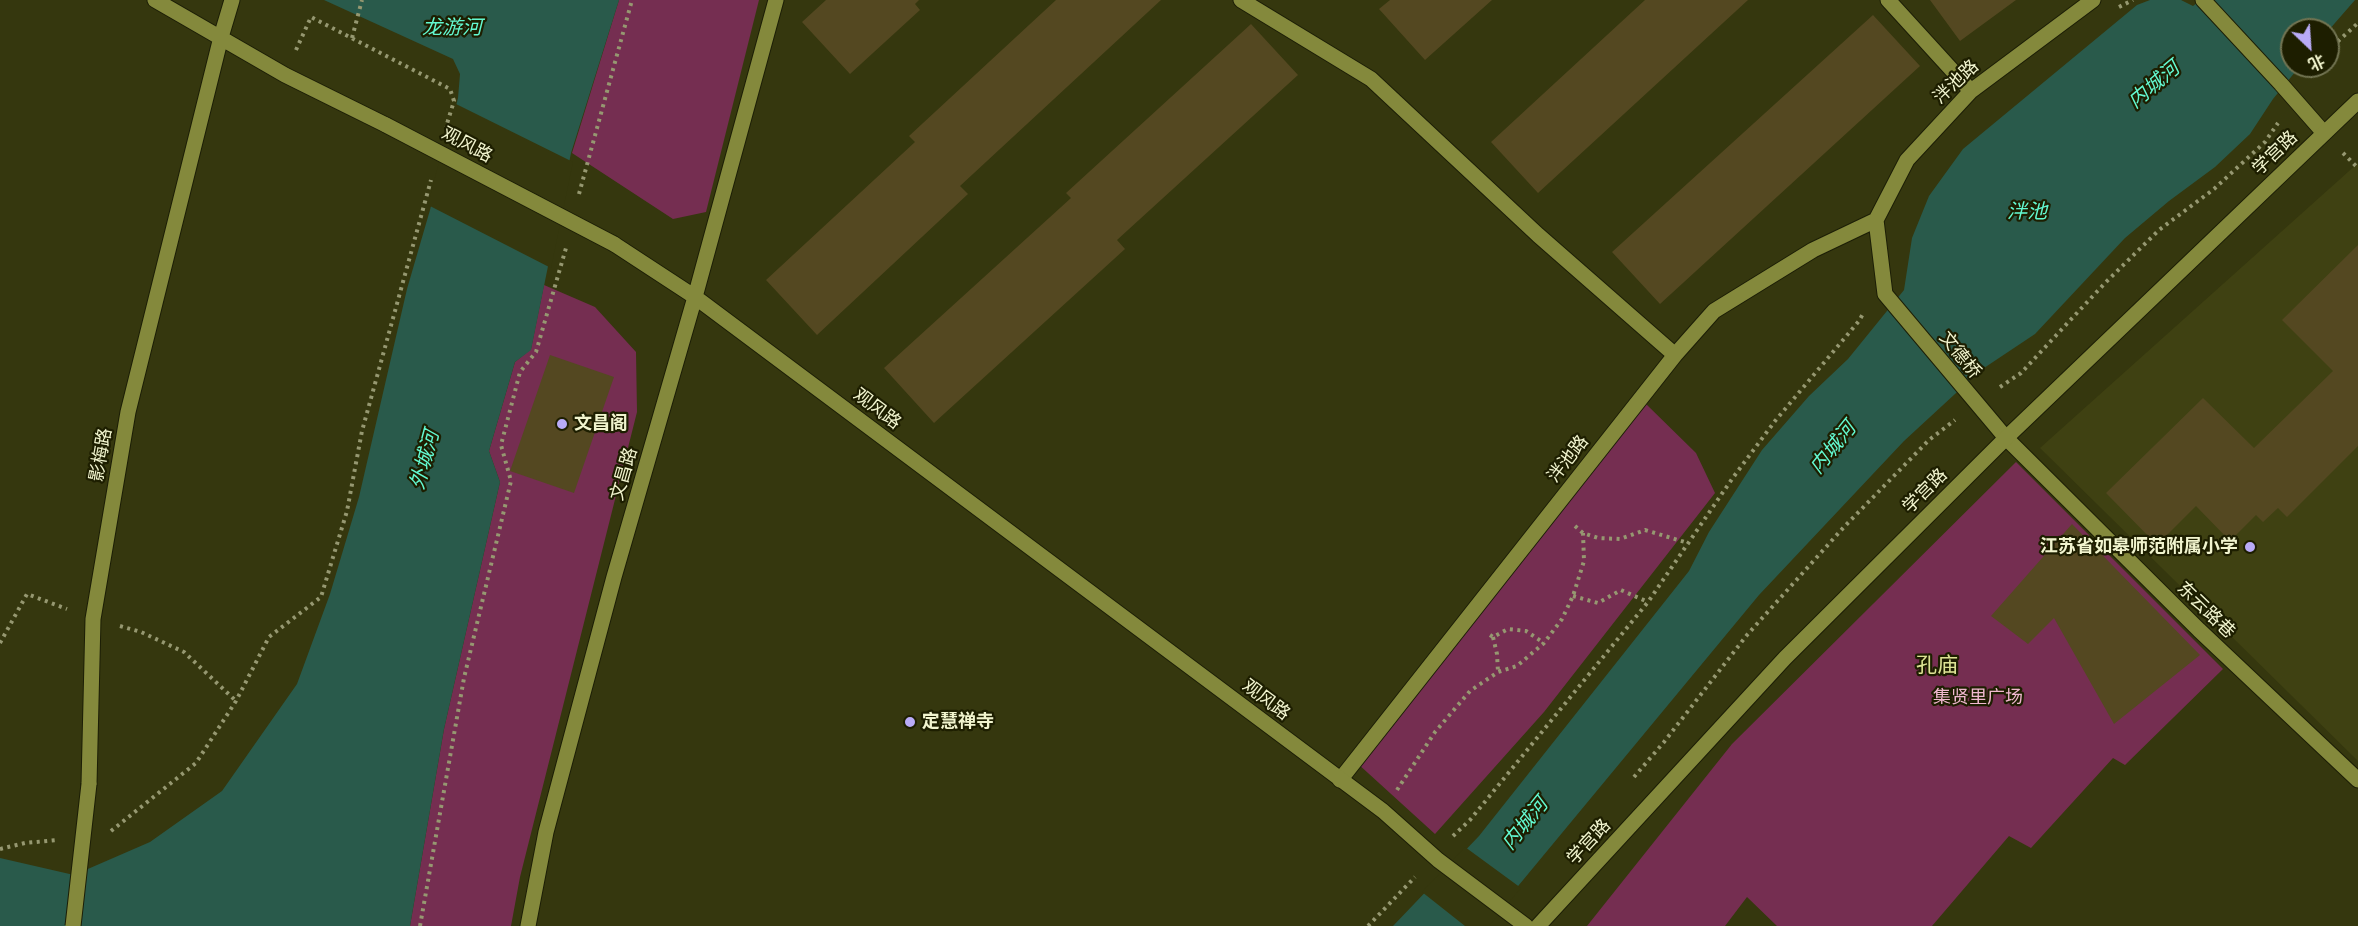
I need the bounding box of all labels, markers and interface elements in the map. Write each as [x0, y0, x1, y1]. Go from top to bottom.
water label: 龙游河 [422, 16, 482, 40]
north arrow [2280, 18, 2340, 78]
text: 北 [2305, 50, 2328, 75]
street label: 泮池路 [1929, 56, 1983, 108]
water label: 内城河 [2123, 57, 2185, 113]
street label: 观风路 [438, 123, 496, 167]
street label: 学宫路 [2248, 126, 2302, 180]
water label: 泮池 [2007, 200, 2047, 224]
street label: 文德桥 [1935, 327, 1985, 383]
street label: 观风路 [849, 384, 905, 434]
place label: 文昌阁 [574, 413, 628, 435]
marker: 文昌阁 [555, 417, 569, 431]
water label: 内城河 [1805, 417, 1861, 479]
street label: 影梅路 [86, 427, 116, 483]
water label: 外城河 [406, 428, 444, 492]
street label: 泮池路 [1543, 431, 1593, 487]
street label: 文昌路 [606, 445, 642, 503]
street label: 学宫路 [1898, 464, 1952, 518]
place label: 江苏省如皋师范附属小学 [2040, 536, 2238, 558]
marker: 江苏省如皋师范附属小学 [2243, 540, 2257, 554]
street label: 东云路巷 [2173, 577, 2239, 643]
district label: 孔庙 [1916, 653, 1958, 679]
street label: 观风路 [1238, 675, 1294, 725]
park label: 集贤里广场 [1933, 687, 2023, 709]
place label: 定慧禅寺 [922, 711, 994, 733]
marker: 定慧禅寺 [903, 715, 917, 729]
water label: 内城河 [1497, 793, 1553, 855]
street label: 学宫路 [1563, 815, 1615, 869]

